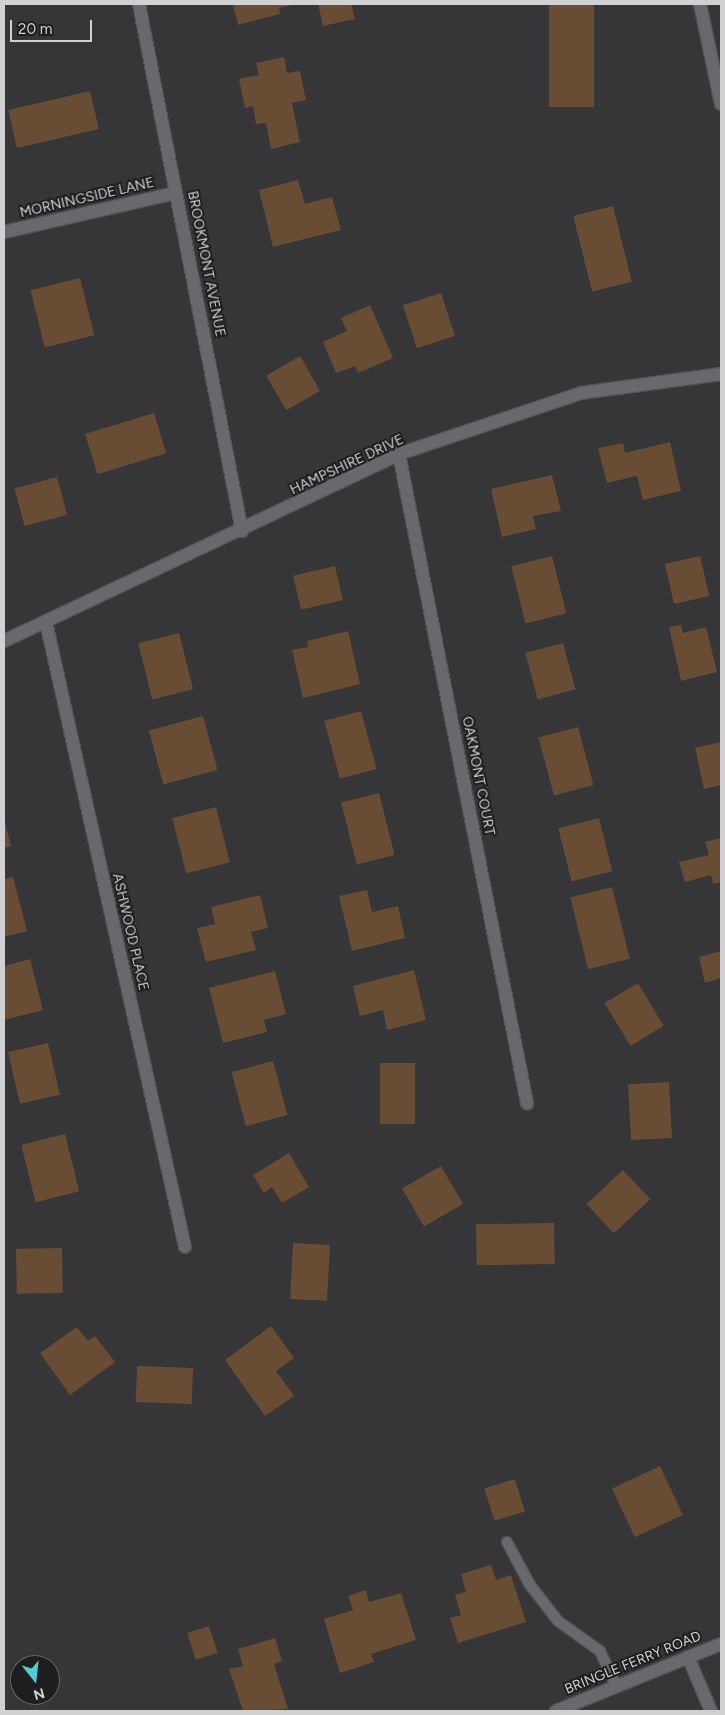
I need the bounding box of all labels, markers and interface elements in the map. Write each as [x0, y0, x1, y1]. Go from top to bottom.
scale bar [12, 10, 95, 42]
text: 20 m [18, 20, 52, 38]
street label: MORNINGSIDE LANE [18, 174, 156, 222]
street label: BROOKMONT AVENUE [184, 190, 228, 338]
street label: HAMPSHIRE DRIVE [287, 431, 407, 499]
street label: OAKMONT COURT [458, 715, 498, 837]
street label: ASHWOOD PLACE [108, 872, 152, 992]
street label: BRINGLE FERRY ROAD [562, 1628, 704, 1698]
north arrow [10, 1655, 60, 1705]
text: N [31, 1684, 47, 1704]

